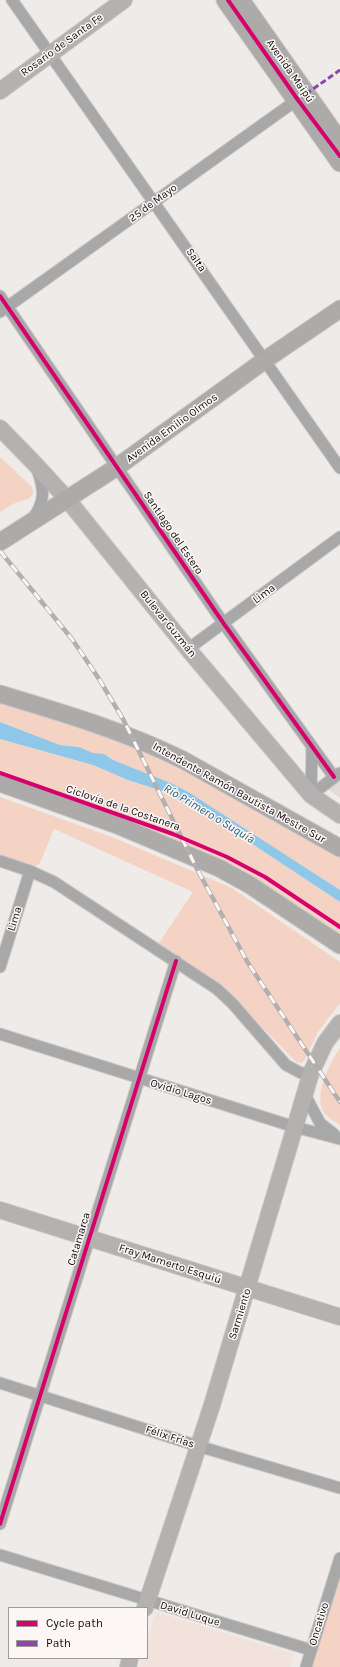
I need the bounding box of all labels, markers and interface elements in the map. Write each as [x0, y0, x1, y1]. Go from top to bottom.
street label: Rosario de Santa Fe [18, 11, 106, 79]
street label: Avenida Maipú [263, 37, 317, 105]
street label: 25 de Mayo [126, 181, 180, 225]
street label: Salta [183, 246, 209, 274]
street label: Avenida Emilio Olmos [124, 391, 220, 465]
street label: Santiago del Estero [140, 489, 206, 577]
street label: Lima [250, 581, 278, 607]
street label: Bulevar Guzmán [137, 588, 199, 660]
street label: Intendente Ramón Bautista Mestre Sur [150, 740, 328, 846]
water label: Río Primero o Suquía [161, 781, 257, 847]
street label: Ciclovía de la Costanera [64, 782, 182, 834]
street label: Lima [5, 905, 25, 933]
street label: Ovidio Lagos [149, 1076, 213, 1108]
street label: Catamarca [65, 1211, 93, 1267]
street label: Fray Mamerto Esquiú [117, 1241, 223, 1287]
street label: Sarmiento [226, 1287, 254, 1341]
street label: Félix Frías [144, 1423, 196, 1451]
street label: David Luque [159, 1599, 221, 1629]
street label: Oncativo [306, 1601, 332, 1647]
legend [8, 1607, 148, 1659]
text: Cycle path [46, 1616, 103, 1630]
text: Path [46, 1636, 71, 1650]

